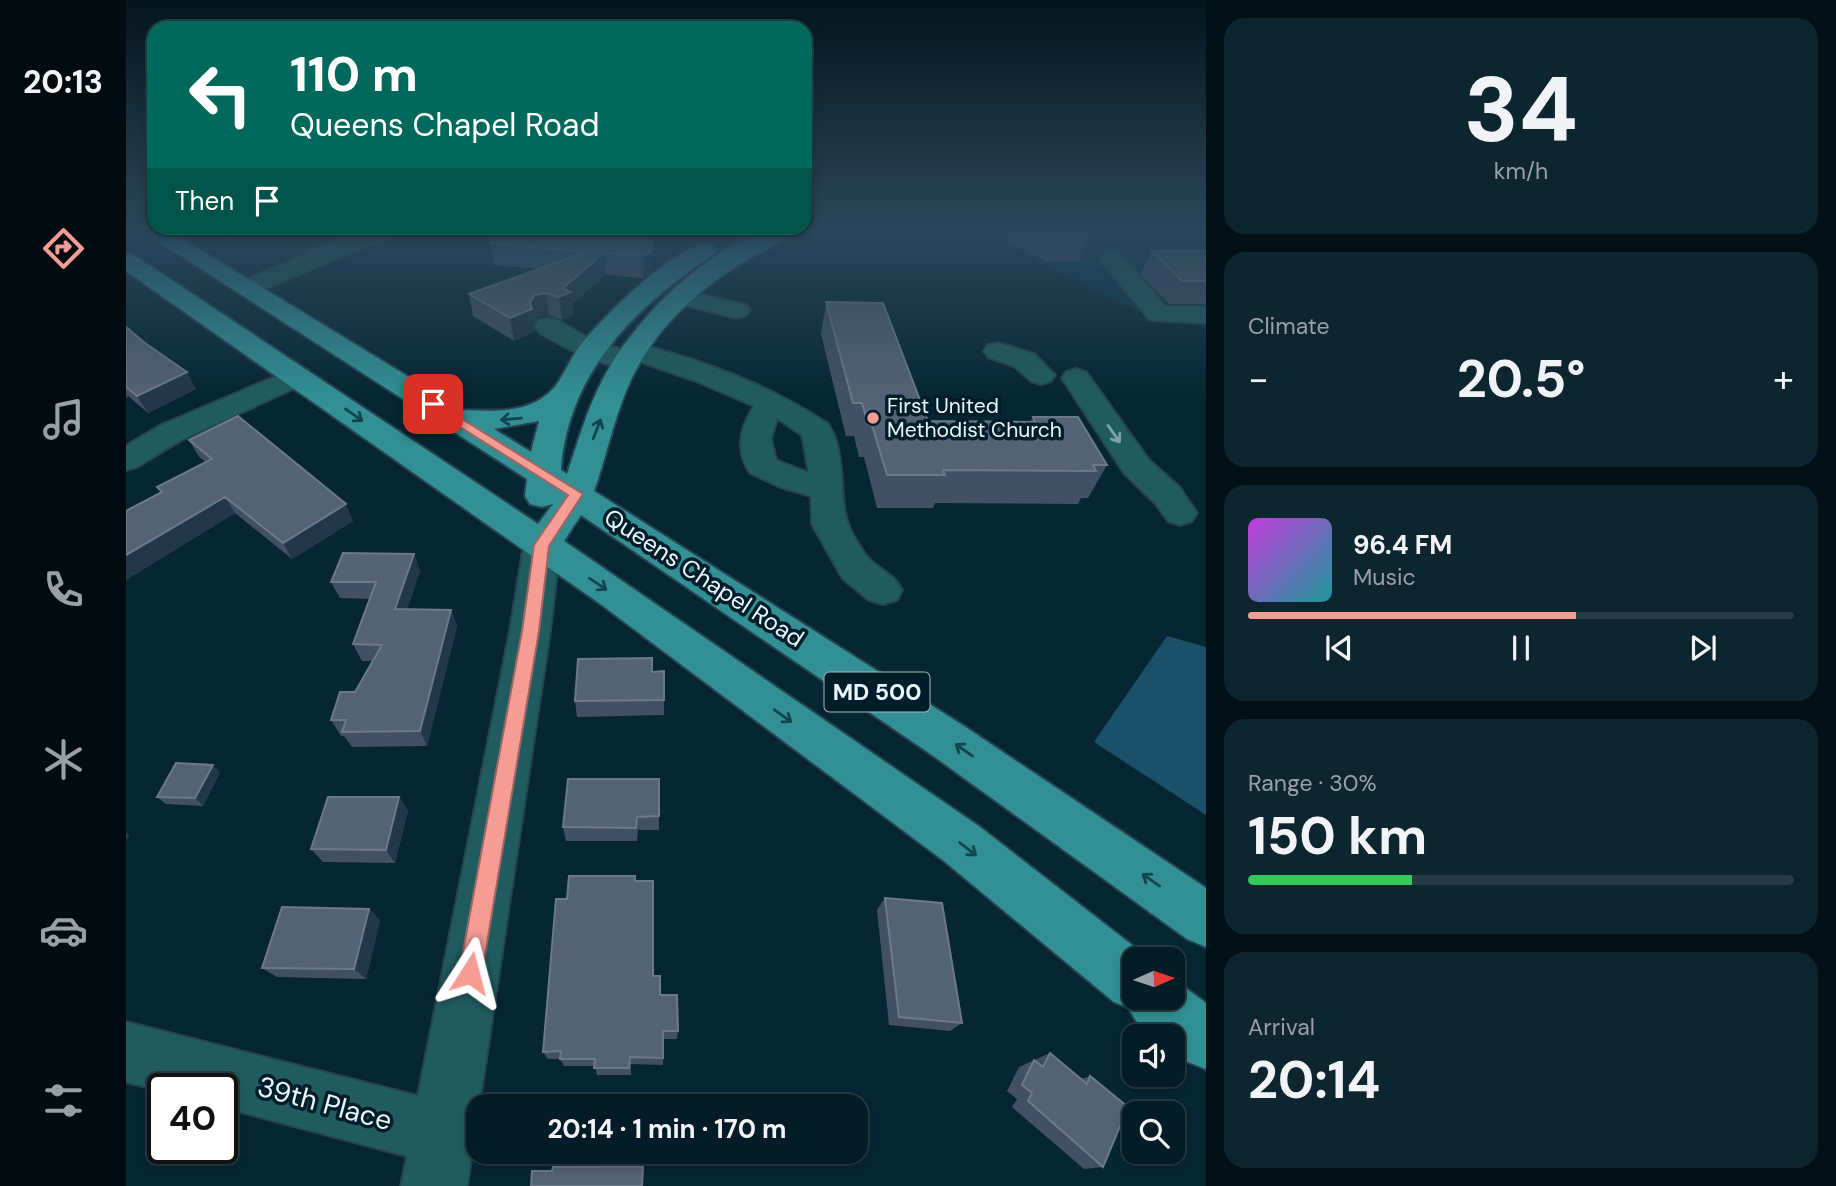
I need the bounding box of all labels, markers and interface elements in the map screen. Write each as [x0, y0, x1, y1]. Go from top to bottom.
text: 110 m [290, 42, 418, 106]
icon: left [175, 49, 266, 140]
text: 34 [1464, 51, 1578, 169]
text: 20:13 [23, 61, 103, 103]
text: Queens Chapel Road [290, 104, 600, 146]
text: km/h [1494, 156, 1548, 186]
icon: arrive [248, 182, 286, 220]
text: Then [175, 184, 234, 218]
icon: directions [39, 224, 88, 273]
text: Climate [1248, 311, 1330, 341]
text: 20.5° [1457, 345, 1585, 413]
text: − [1248, 354, 1269, 404]
text: + [1773, 354, 1794, 404]
pin [403, 374, 463, 434]
icon: arrive [414, 385, 452, 423]
place label: First United Methodist Church [887, 392, 1062, 444]
icon: music [39, 395, 88, 444]
one-way arrow [344, 408, 363, 422]
marker: First United Methodist Church [865, 410, 881, 426]
one-way arrow [501, 413, 523, 426]
one-way arrow [592, 419, 605, 440]
one-way arrow [1107, 424, 1121, 443]
street label: Queens Chapel Road [598, 501, 810, 654]
text: 96.4 FM [1353, 528, 1452, 562]
text: Music [1353, 562, 1416, 592]
icon: phone [39, 565, 88, 614]
one-way arrow [588, 576, 607, 591]
icon: previous [1320, 629, 1358, 667]
icon: pause [1502, 629, 1540, 667]
icon: next [1684, 629, 1722, 667]
road number: MD 500 [824, 672, 930, 712]
one-way arrow [773, 709, 792, 723]
icon: climate [39, 735, 88, 784]
one-way arrow [955, 743, 974, 757]
text: Range · 30% [1248, 768, 1377, 798]
text: 150 km [1248, 802, 1427, 870]
one-way arrow [958, 841, 976, 856]
one-way arrow [1142, 873, 1161, 888]
icon: car [39, 906, 88, 955]
position arrow [433, 936, 507, 1010]
north arrow [1122, 947, 1185, 1010]
map controls [1122, 947, 1185, 1164]
text: Arrival [1248, 1012, 1315, 1042]
button: sound [1122, 1024, 1185, 1087]
text: 20:14 [1248, 1046, 1380, 1114]
street label: 39th Place [254, 1068, 396, 1139]
speed limit sign: 40 [147, 1073, 238, 1164]
icon: filters [39, 1076, 88, 1125]
button: search [1122, 1101, 1185, 1164]
text: 20:14 · 1 min · 170 m [547, 1112, 787, 1146]

